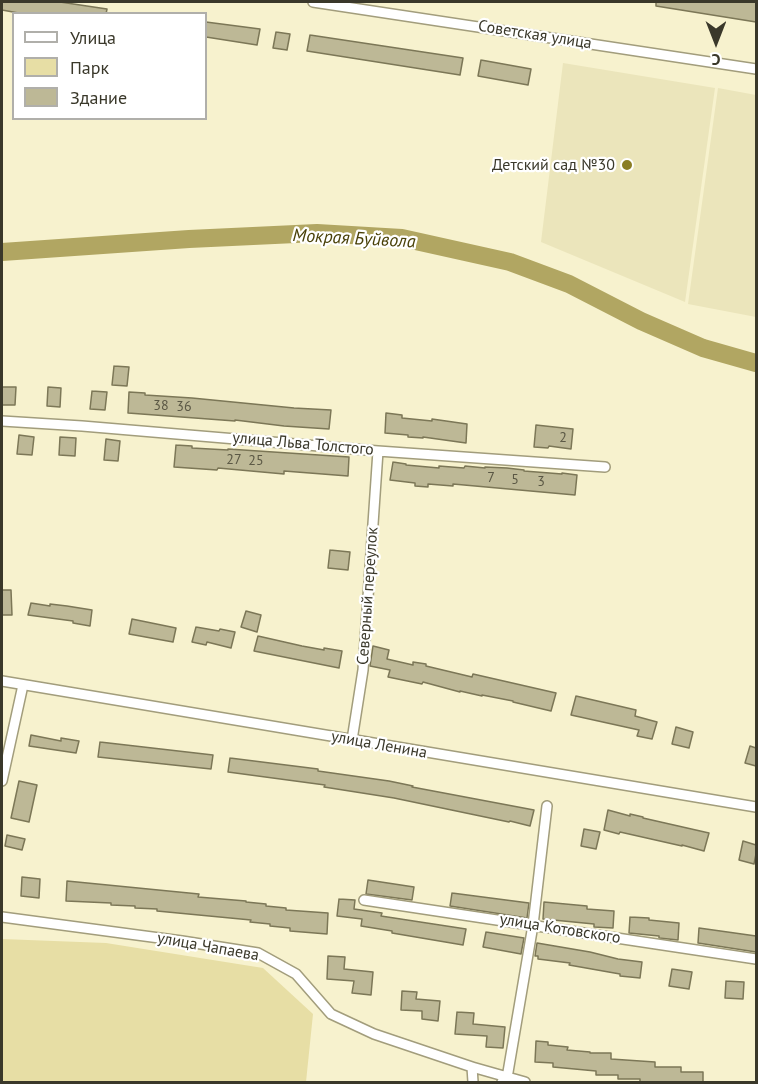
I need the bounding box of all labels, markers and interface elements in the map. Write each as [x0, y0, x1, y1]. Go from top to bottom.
legend [12, 12, 207, 120]
north arrow [686, 12, 746, 72]
street label: Советская улица [477, 17, 593, 53]
text: Улица [70, 26, 116, 49]
text: С [712, 50, 720, 70]
text: Парк [70, 56, 109, 79]
text: Здание [70, 86, 127, 109]
place label: Детский сад №30 [492, 155, 615, 175]
marker: Детский сад №30 [620, 158, 634, 172]
water label: Мокрая Буйвола [292, 225, 416, 253]
house number: 38 [153, 398, 169, 414]
house number: 36 [176, 399, 192, 415]
street label: улица Льва Толстого [232, 428, 374, 460]
house number: 2 [559, 430, 567, 446]
house number: 27 [226, 452, 242, 468]
house number: 25 [248, 453, 264, 469]
house number: 7 [487, 470, 495, 486]
house number: 5 [511, 472, 519, 488]
house number: 3 [537, 474, 545, 490]
street label: Северный переулок [354, 526, 382, 666]
street label: улица Ленина [330, 727, 428, 763]
street label: улица Котовского [498, 910, 622, 948]
street label: улица Чапаева [156, 929, 260, 965]

